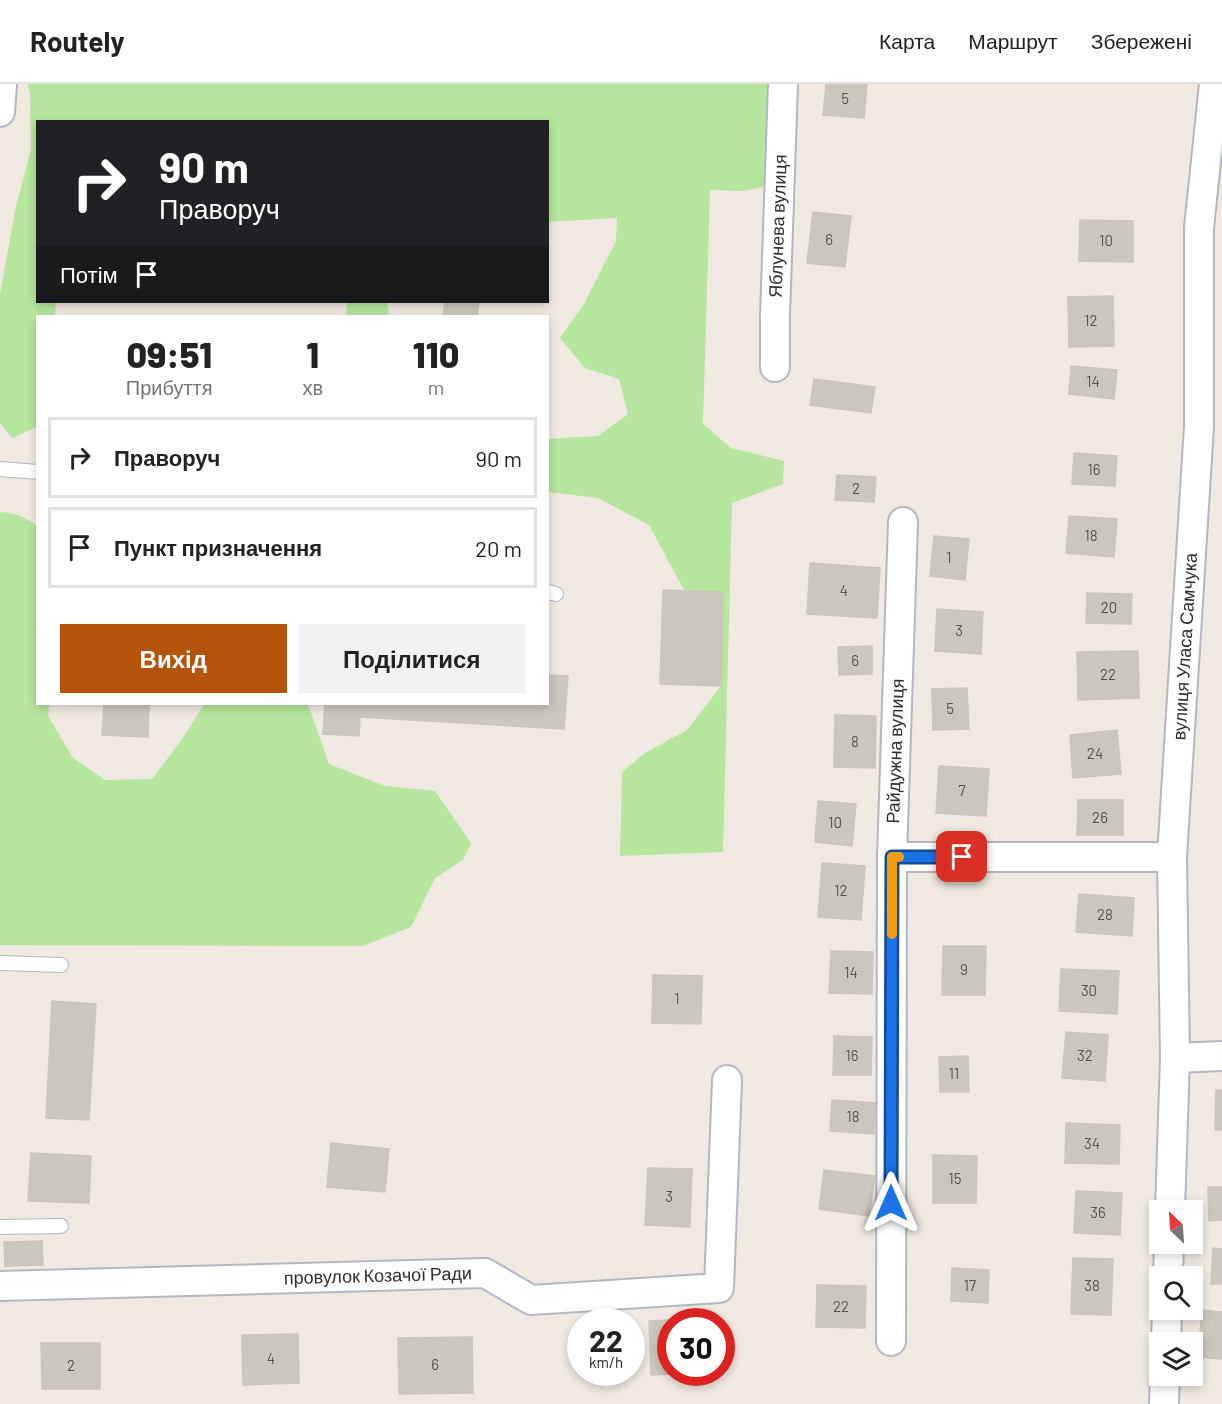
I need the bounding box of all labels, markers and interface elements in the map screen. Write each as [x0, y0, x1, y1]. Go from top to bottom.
text: Routely [30, 24, 125, 58]
text: Карта [879, 28, 935, 53]
text: Маршрут [968, 28, 1058, 53]
text: Збережені [1091, 28, 1192, 53]
house number: 5 [841, 89, 849, 107]
text: 90 m [159, 141, 249, 191]
icon: right [60, 144, 138, 222]
street label: Яблунева вулиця [764, 154, 791, 298]
text: Праворуч [159, 192, 280, 224]
house number: 6 [825, 230, 833, 248]
house number: 10 [1099, 231, 1113, 249]
icon: arrive [130, 258, 163, 291]
text: Потім [60, 261, 118, 287]
house number: 12 [1084, 311, 1098, 329]
text: 09:51 [126, 332, 212, 375]
text: 1 [306, 332, 319, 375]
text: 110 [413, 332, 459, 375]
house number: 14 [1086, 372, 1100, 390]
text: Прибуття [126, 375, 213, 399]
text: хв [302, 375, 323, 399]
text: m [428, 375, 444, 399]
icon: right [63, 441, 96, 474]
text: Праворуч [114, 444, 220, 470]
text: 90 m [476, 445, 522, 471]
house number: 16 [1088, 460, 1100, 478]
house number: 2 [852, 479, 860, 497]
house number: 18 [1084, 526, 1098, 544]
icon: arrive [63, 531, 96, 564]
text: Пункт призначення [114, 534, 322, 560]
text: 20 m [475, 535, 522, 561]
house number: 1 [946, 548, 952, 566]
street label: вулиця Уласа Самчука [1167, 551, 1201, 741]
house number: 4 [840, 581, 848, 599]
house number: 20 [1101, 598, 1117, 616]
house number: 3 [955, 621, 963, 639]
button: Вихід [60, 624, 287, 693]
button: Поділитися [299, 624, 525, 693]
house number: 6 [851, 651, 859, 669]
house number: 22 [1100, 665, 1116, 683]
street label: Райдужна вулиця [881, 678, 908, 824]
house number: 5 [946, 699, 954, 717]
house number: 8 [851, 732, 859, 750]
house number: 24 [1087, 744, 1103, 762]
house number: 7 [958, 781, 966, 799]
house number: 26 [1092, 808, 1108, 826]
house number: 10 [828, 813, 842, 831]
pin [936, 831, 987, 882]
icon: arrive [945, 840, 978, 873]
house number: 12 [834, 881, 848, 899]
house number: 28 [1097, 905, 1113, 923]
house number: 9 [960, 960, 968, 978]
house number: 14 [844, 963, 858, 981]
house number: 30 [1081, 981, 1097, 999]
house number: 1 [674, 989, 680, 1007]
house number: 16 [846, 1046, 858, 1064]
house number: 32 [1077, 1046, 1093, 1064]
house number: 11 [949, 1064, 959, 1082]
house number: 18 [846, 1107, 860, 1125]
house number: 34 [1084, 1134, 1100, 1152]
house number: 15 [949, 1169, 961, 1187]
position arrow [859, 1171, 923, 1235]
house number: 3 [665, 1187, 673, 1205]
north arrow [1149, 1200, 1203, 1254]
map controls [1149, 1200, 1203, 1386]
house number: 36 [1090, 1203, 1106, 1221]
street label: провулок Козачої Ради [284, 1261, 472, 1288]
button: search [1149, 1266, 1203, 1320]
house number: 17 [964, 1276, 976, 1294]
house number: 38 [1084, 1276, 1100, 1294]
house number: 22 [833, 1297, 849, 1315]
speed limit sign: 30 [657, 1308, 735, 1386]
text: 22 [589, 1322, 623, 1358]
button: layers [1149, 1332, 1203, 1386]
house number: 4 [267, 1349, 275, 1367]
text: km/h [589, 1353, 623, 1371]
house number: 6 [431, 1355, 439, 1373]
house number: 2 [67, 1356, 75, 1374]

